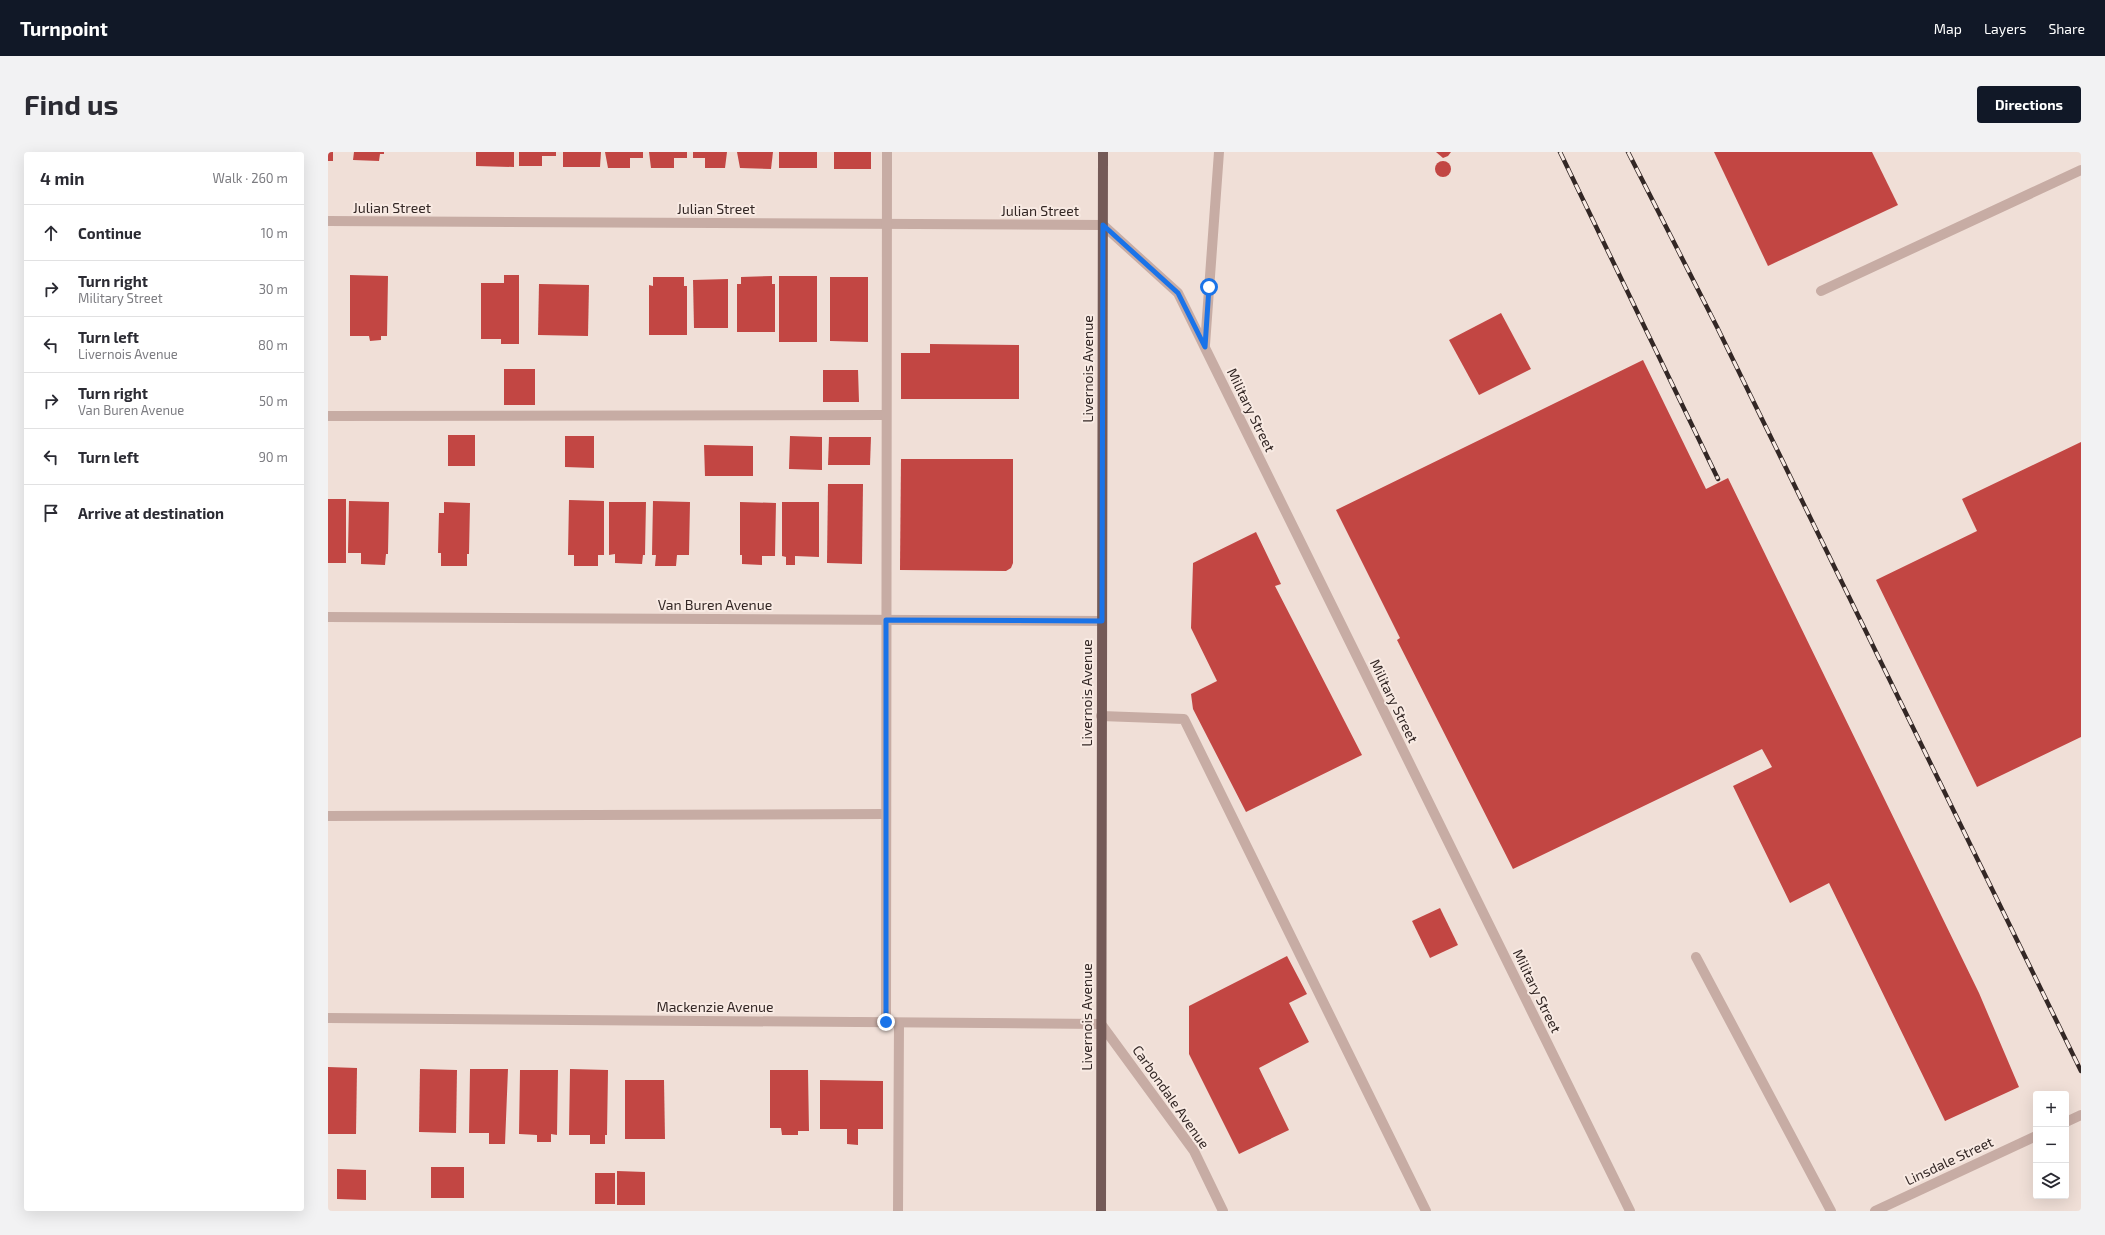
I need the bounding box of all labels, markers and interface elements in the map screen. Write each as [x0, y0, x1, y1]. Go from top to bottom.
text: Turnpoint [20, 17, 108, 40]
text: Map [1934, 20, 1962, 37]
text: Layers [1984, 20, 2026, 37]
text: Share [2048, 20, 2085, 37]
button: Directions [1977, 86, 2081, 123]
text: Find us [24, 87, 118, 121]
text: 4 min [40, 168, 84, 188]
text: Walk · 260 m [213, 170, 288, 186]
street label: Julian Street [353, 199, 431, 216]
street label: Julian Street [677, 200, 755, 217]
street label: Julian Street [1001, 202, 1079, 219]
icon: ahead [40, 222, 62, 244]
text: Continue [78, 224, 141, 242]
text: 10 m [261, 225, 288, 241]
text: Turn right [78, 272, 148, 290]
icon: right [40, 278, 62, 300]
route start [1200, 278, 1218, 296]
text: 30 m [259, 281, 288, 297]
text: Military Street [78, 290, 163, 306]
street label: Livernois Avenue [1079, 315, 1096, 423]
text: Turn left [78, 328, 139, 346]
icon: left [40, 334, 62, 356]
text: 80 m [258, 337, 288, 353]
text: Livernois Avenue [78, 346, 178, 362]
street label: Military Street [1224, 365, 1279, 454]
text: Turn right [78, 384, 148, 402]
icon: right [40, 390, 62, 412]
text: 50 m [259, 393, 288, 409]
text: Van Buren Avenue [78, 402, 184, 418]
icon: left [40, 446, 62, 468]
text: Turn left [78, 448, 139, 466]
text: 90 m [258, 449, 288, 465]
icon: arrive [40, 502, 62, 524]
text: Arrive at destination [78, 504, 224, 522]
street label: Van Buren Avenue [658, 596, 772, 613]
street label: Livernois Avenue [1078, 639, 1095, 747]
street label: Military Street [1367, 656, 1422, 745]
street label: Military Street [1510, 946, 1565, 1035]
street label: Livernois Avenue [1078, 963, 1095, 1071]
street label: Mackenzie Avenue [656, 998, 774, 1015]
route end [877, 1013, 895, 1031]
street label: Carbondale Avenue [1129, 1042, 1213, 1152]
map controls [2033, 1091, 2069, 1199]
button: + [2033, 1091, 2069, 1127]
button: − [2033, 1127, 2069, 1163]
street label: Linsdale Street [1902, 1133, 1996, 1188]
button: layers [2033, 1163, 2069, 1199]

